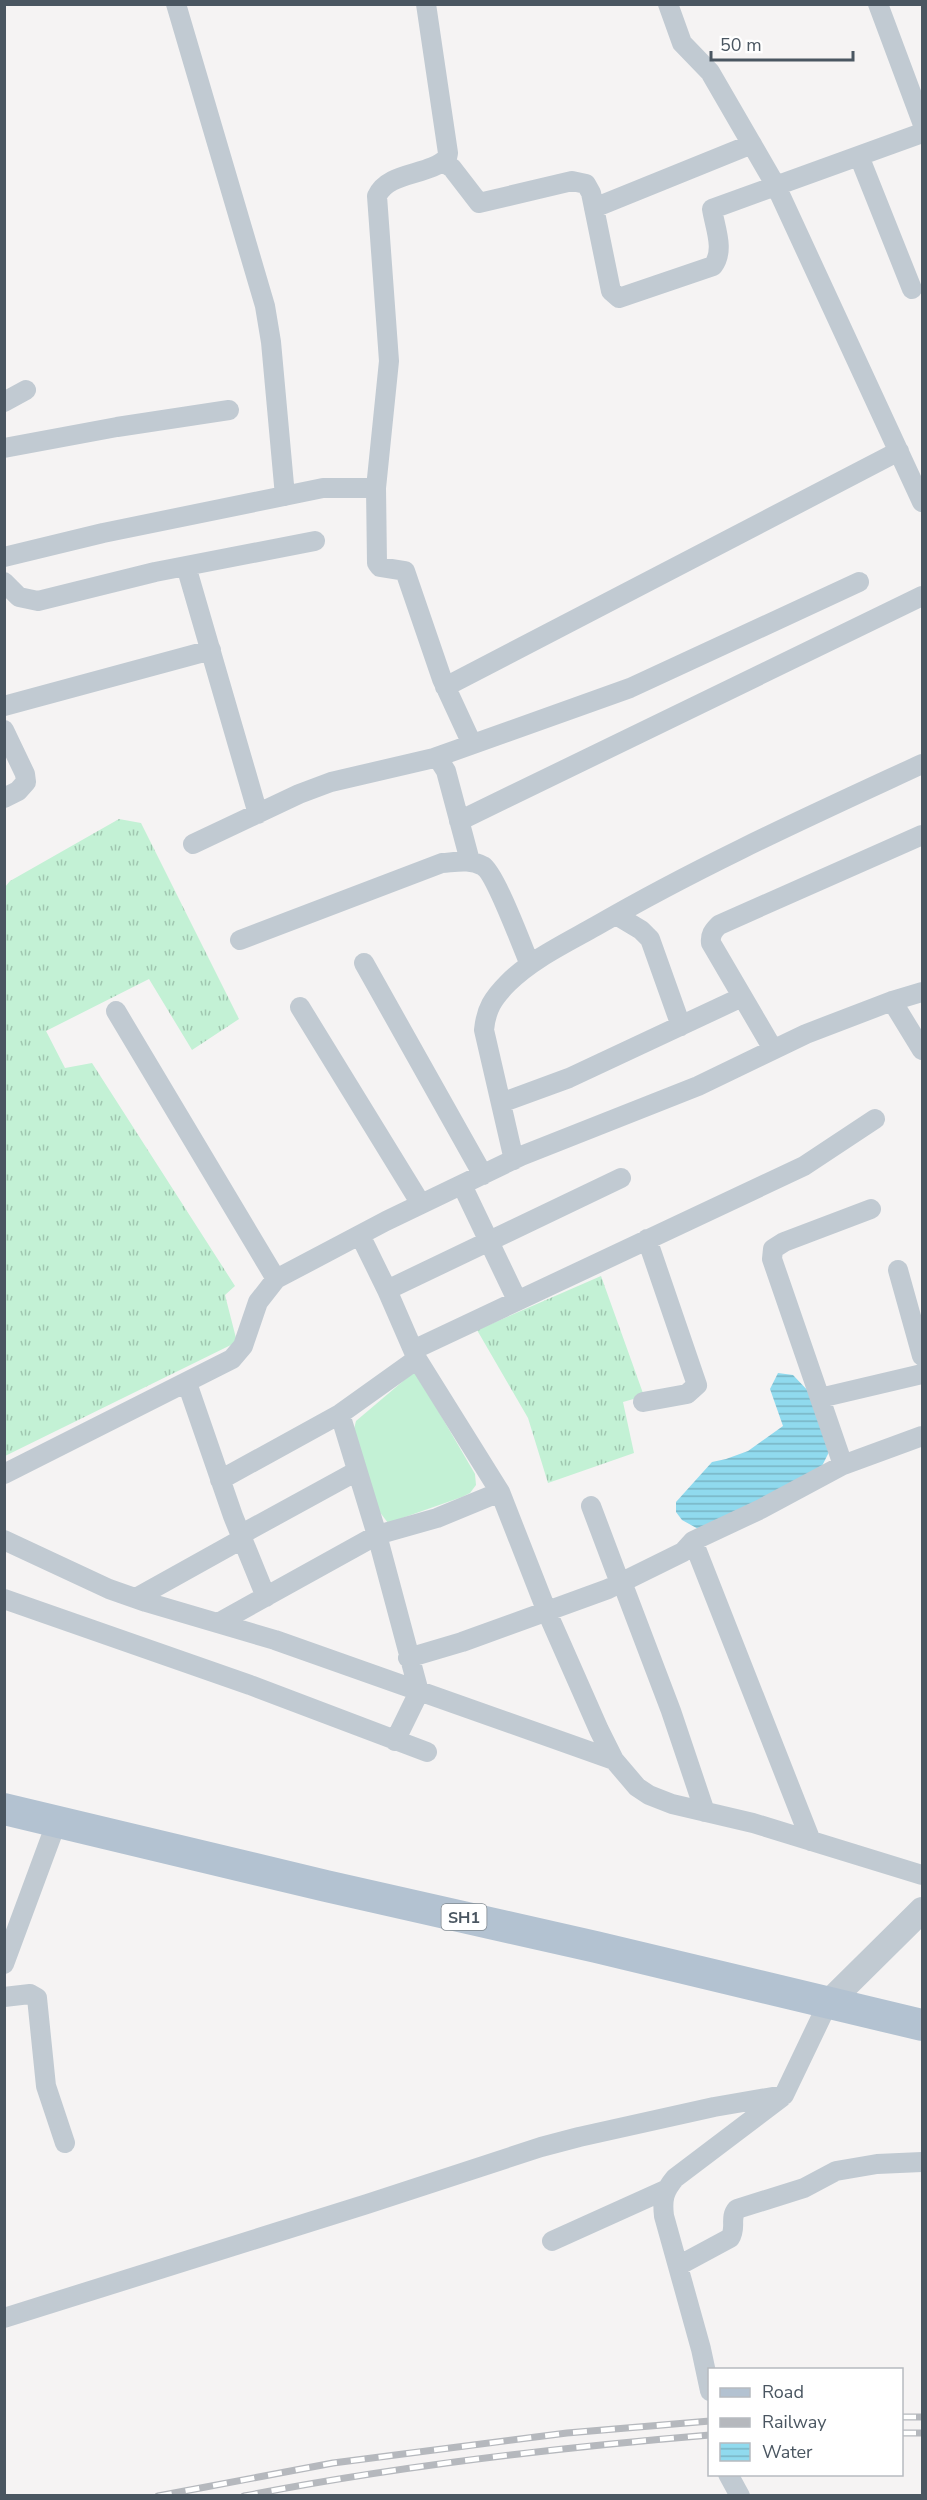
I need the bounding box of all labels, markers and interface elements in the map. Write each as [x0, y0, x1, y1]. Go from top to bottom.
scale bar [711, 24, 854, 62]
text: 50 m [720, 33, 762, 57]
road number: SH1 [442, 1904, 486, 1930]
legend [708, 2368, 903, 2476]
text: Road [762, 2380, 804, 2404]
text: Railway [762, 2410, 827, 2434]
text: Water [762, 2440, 813, 2464]

